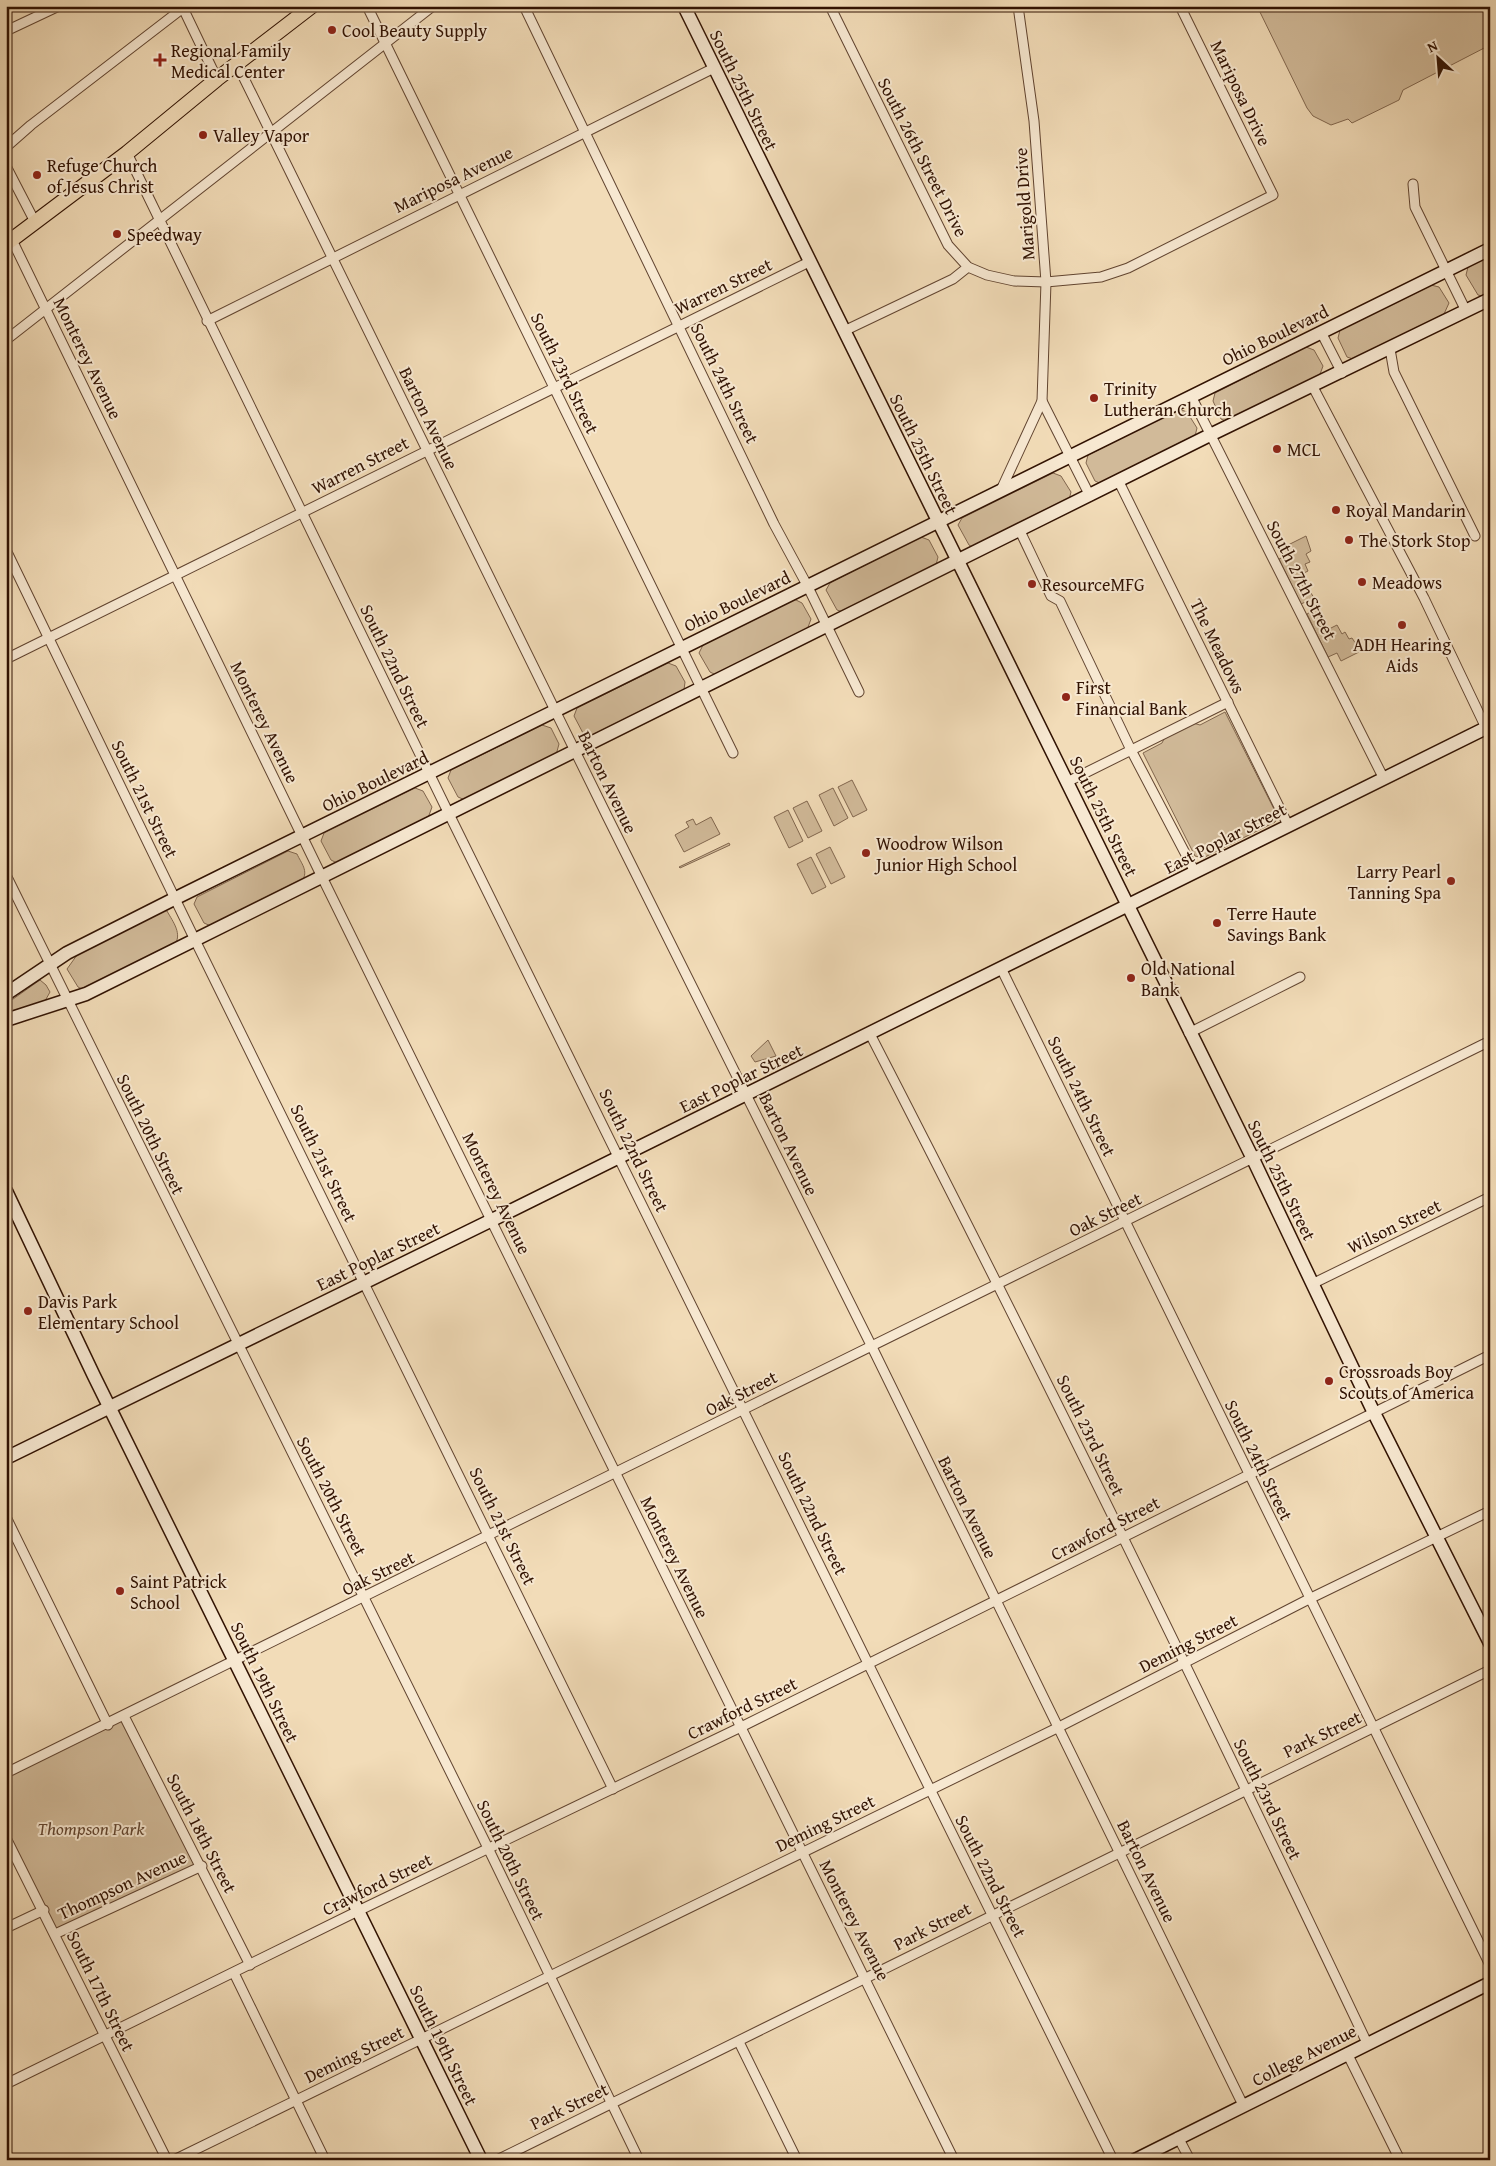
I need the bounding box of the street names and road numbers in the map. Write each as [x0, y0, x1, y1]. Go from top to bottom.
street label: South 25th Street [703, 25, 785, 156]
street label: Mariposa Drive [1204, 36, 1278, 150]
street label: South 26th Street Drive [871, 73, 975, 241]
street label: Mariposa Avenue [389, 138, 517, 220]
street label: Marigold Drive [1007, 147, 1041, 261]
street label: Warren Street [670, 250, 777, 321]
street label: Monterey Avenue [47, 292, 129, 424]
street label: Ohio Boulevard [1217, 297, 1333, 373]
street label: South 23rd Street [524, 308, 606, 439]
street label: South 24th Street [684, 318, 766, 449]
street label: Barton Avenue [393, 362, 465, 474]
street label: South 25th Street [883, 389, 965, 520]
street label: Warren Street [307, 429, 414, 501]
street label: South 27th Street [1260, 515, 1344, 645]
street label: Ohio Boulevard [679, 563, 795, 639]
street label: The Meadows [1183, 594, 1253, 698]
street label: South 22nd Street [353, 600, 437, 733]
street label: Monterey Avenue [224, 656, 306, 788]
street label: Barton Avenue [572, 726, 644, 838]
street label: South 21st Street [105, 735, 186, 863]
street label: Ohio Boulevard [317, 743, 433, 819]
street label: South 25th Street [1063, 751, 1145, 882]
street label: East Poplar Street [1159, 795, 1291, 880]
street label: South 24th Street [1041, 1031, 1123, 1162]
street label: East Poplar Street [675, 1036, 808, 1120]
street label: South 20th Street [110, 1069, 192, 1200]
street label: South 22nd Street [592, 1084, 676, 1217]
street label: Barton Avenue [753, 1088, 825, 1200]
street label: South 21st Street [284, 1099, 365, 1227]
street label: South 25th Street [1241, 1115, 1323, 1246]
street label: Monterey Avenue [456, 1127, 538, 1259]
street label: Oak Street [1064, 1184, 1147, 1243]
street label: Wilson Street [1343, 1191, 1446, 1260]
street label: East Poplar Street [312, 1214, 445, 1298]
street label: Oak Street [700, 1363, 782, 1423]
street label: South 23rd Street [1050, 1370, 1132, 1501]
street label: South 24th Street [1218, 1395, 1300, 1526]
street label: South 20th Street [290, 1431, 374, 1561]
street label: South 22nd Street [771, 1447, 855, 1580]
street label: Barton Avenue [932, 1451, 1004, 1563]
street label: South 21st Street [463, 1462, 544, 1590]
street label: Crawford Street [1046, 1489, 1165, 1567]
street label: Monterey Avenue [634, 1491, 716, 1623]
street label: Oak Street [337, 1543, 420, 1602]
street label: Deming Street [1134, 1606, 1243, 1679]
street label: South 19th Street [224, 1617, 306, 1748]
street label: Crawford Street [682, 1669, 802, 1746]
street label: Park Street [1278, 1703, 1366, 1765]
street label: South 23rd Street [1227, 1734, 1309, 1865]
street label: South 18th Street [160, 1768, 244, 1898]
street label: Deming Street [771, 1787, 880, 1859]
street label: South 20th Street [470, 1795, 552, 1926]
street label: South 22nd Street [948, 1810, 1034, 1943]
street label: Barton Avenue [1111, 1815, 1183, 1927]
street label: Thompson Avenue [53, 1843, 191, 1927]
street label: Crawford Street [317, 1845, 437, 1922]
street label: Monterey Avenue [813, 1855, 897, 1985]
street label: Park Street [888, 1895, 976, 1957]
street label: South 17th Street [60, 1926, 142, 2057]
street label: South 19th Street [403, 1980, 485, 2111]
street label: College Avenue [1247, 2017, 1361, 2093]
street label: Deming Street [300, 2018, 409, 2090]
street label: Park Street [525, 2075, 613, 2137]

